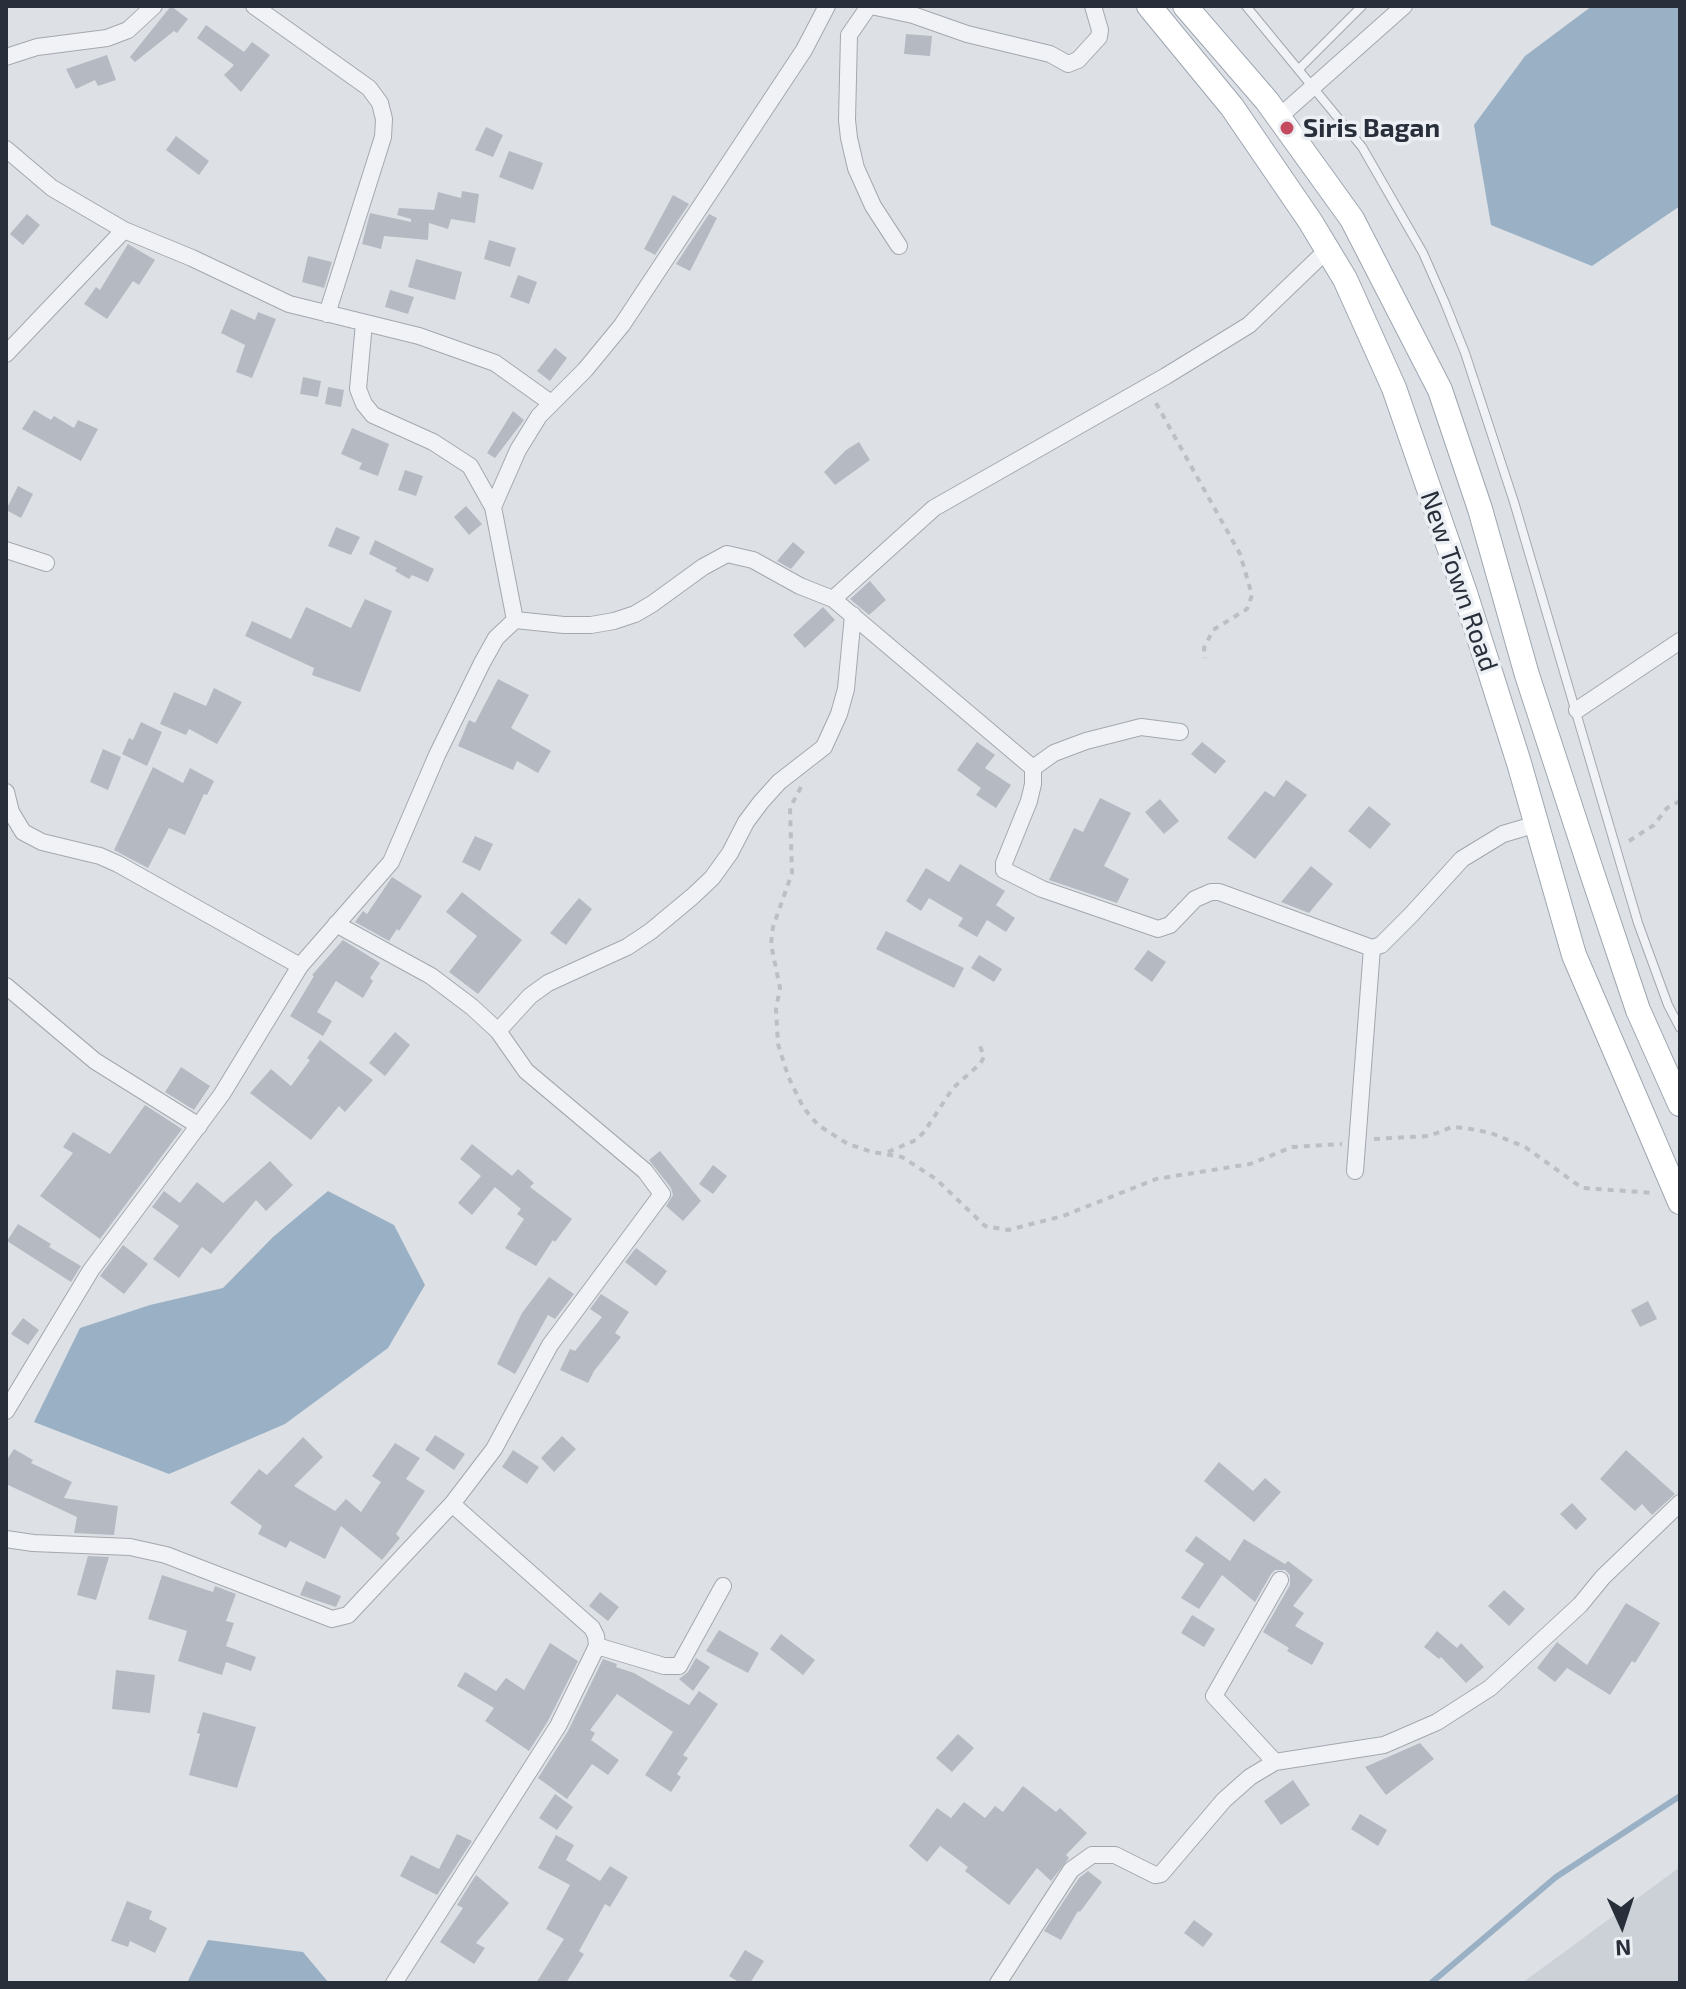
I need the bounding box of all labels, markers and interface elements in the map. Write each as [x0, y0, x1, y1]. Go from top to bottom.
place label: Siris Bagan [1303, 112, 1440, 144]
marker: Siris Bagan [1278, 119, 1296, 137]
street label: New Town Road [1414, 487, 1504, 675]
north arrow [1582, 1885, 1662, 1965]
text: N [1615, 1936, 1632, 1962]

